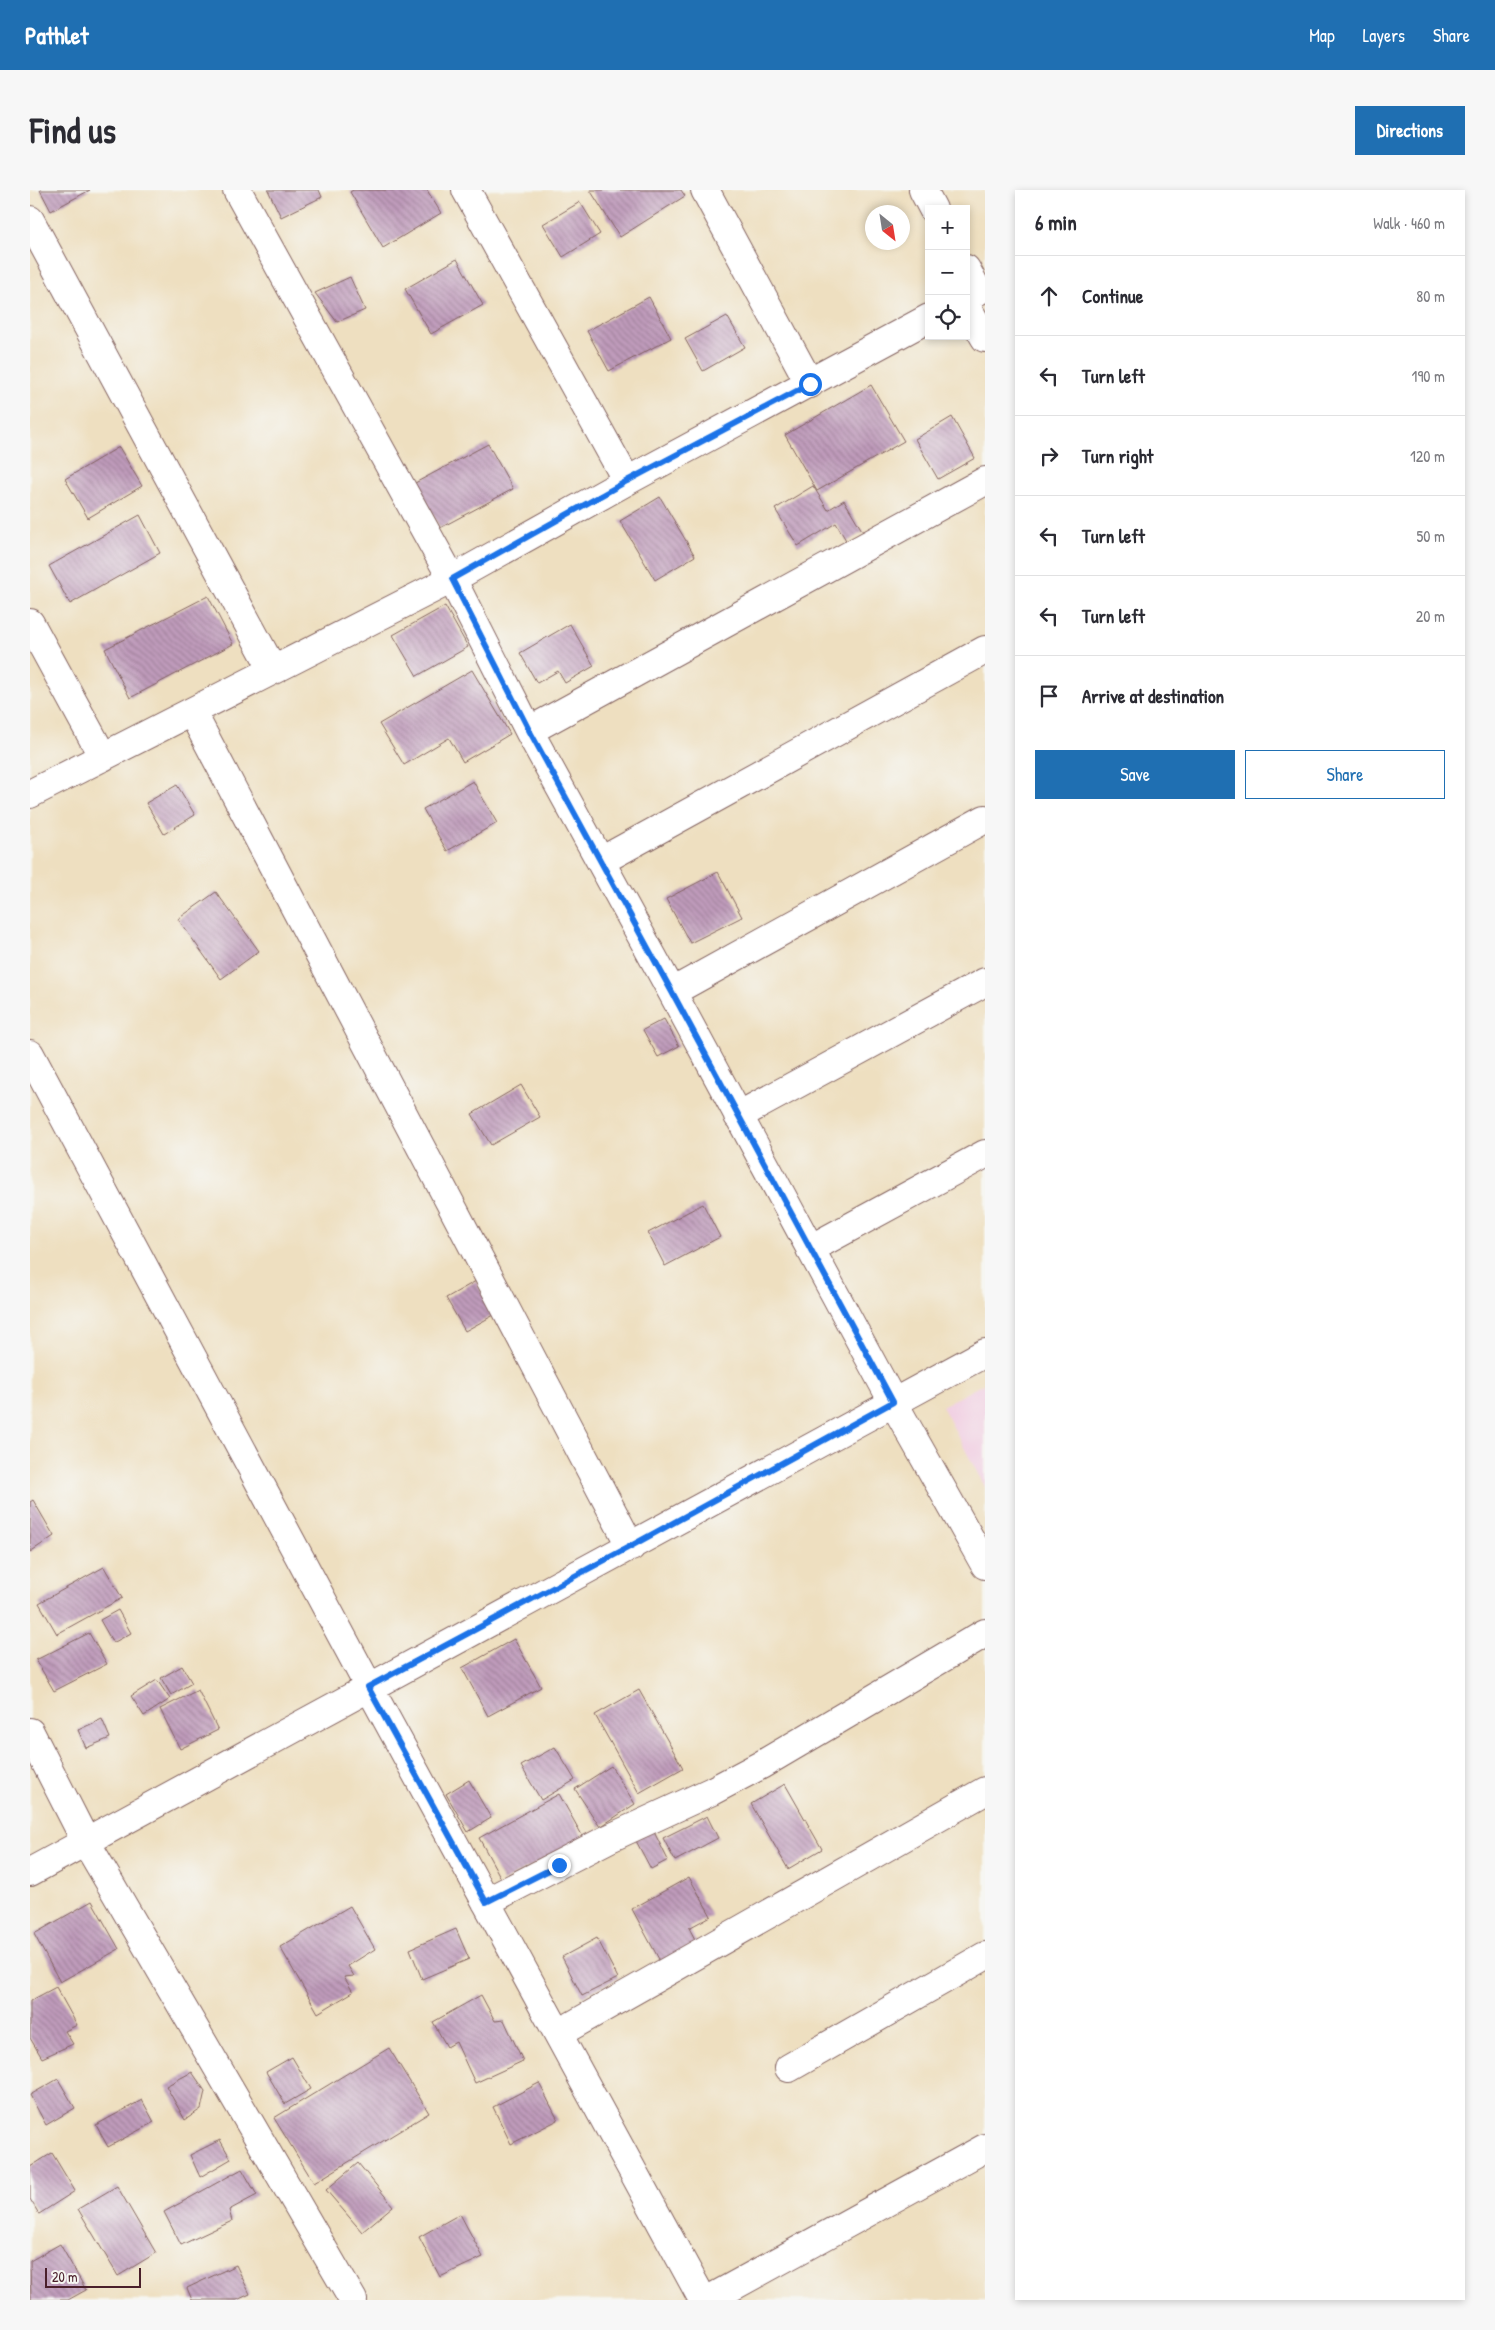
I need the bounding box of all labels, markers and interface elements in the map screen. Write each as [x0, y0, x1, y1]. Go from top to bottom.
text: Pathlet [25, 19, 88, 51]
text: Map [1309, 23, 1335, 48]
text: Layers [1363, 23, 1405, 48]
text: Share [1433, 23, 1470, 48]
button: Directions [1355, 106, 1465, 155]
text: Find us [30, 107, 116, 154]
north arrow [865, 205, 910, 250]
map controls [925, 205, 970, 340]
button: + [925, 205, 970, 250]
text: 6 min [1035, 208, 1077, 237]
text: Walk · 460 m [1373, 212, 1445, 234]
button: − [925, 250, 970, 295]
icon: ahead [1035, 282, 1063, 310]
text: Continue [1082, 283, 1143, 309]
text: 80 m [1416, 285, 1445, 307]
button: locate [925, 295, 970, 340]
icon: left [1035, 362, 1063, 390]
text: Turn left [1082, 363, 1145, 389]
text: 190 m [1412, 365, 1445, 387]
route start [799, 373, 822, 396]
icon: right [1035, 442, 1063, 470]
text: Turn right [1082, 443, 1153, 469]
text: 120 m [1410, 445, 1445, 467]
icon: left [1035, 522, 1063, 550]
text: Turn left [1082, 523, 1145, 549]
text: 50 m [1417, 525, 1445, 547]
icon: left [1035, 602, 1063, 630]
text: Turn left [1082, 603, 1145, 629]
text: 20 m [1416, 605, 1445, 627]
icon: arrive [1035, 682, 1063, 710]
text: Arrive at destination [1082, 683, 1224, 709]
button: Save [1035, 750, 1235, 799]
button: Share [1245, 750, 1445, 799]
route end [548, 1854, 571, 1877]
scale bar [45, 2265, 141, 2288]
text: 20 m [52, 2267, 78, 2286]

